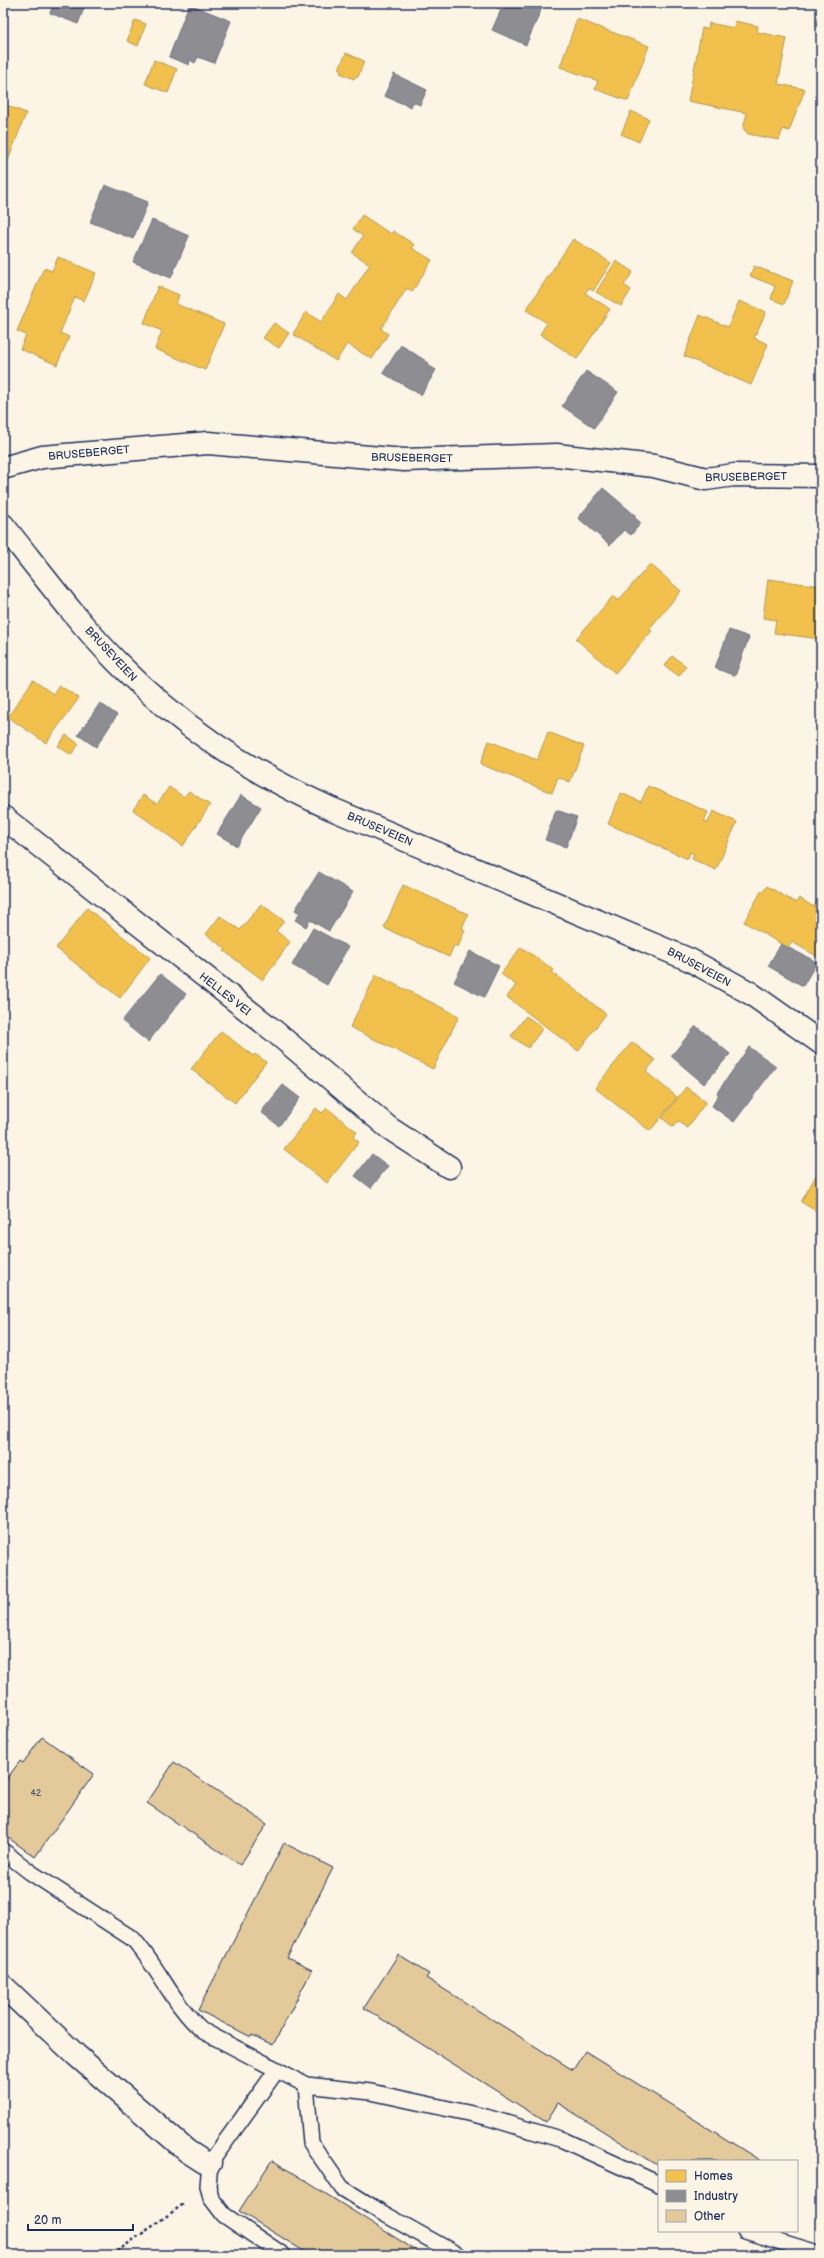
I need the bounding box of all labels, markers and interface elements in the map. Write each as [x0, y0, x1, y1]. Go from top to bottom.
street label: BRUSEBERGET [48, 443, 131, 463]
street label: BRUSEBERGET [371, 451, 454, 465]
street label: BRUSEBERGET [705, 470, 788, 484]
street label: BRUSEVEIEN [82, 624, 140, 684]
street label: BRUSEVEIEN [345, 809, 415, 849]
street label: BRUSEVEIEN [665, 945, 733, 989]
street label: HELLES VEI [197, 970, 254, 1019]
house number: 42 [31, 1788, 42, 1799]
legend [658, 2160, 798, 2232]
text: Homes [694, 2169, 733, 2184]
text: Industry [694, 2189, 739, 2204]
scale bar [28, 2206, 133, 2232]
text: Other [694, 2209, 726, 2224]
text: 20 m [34, 2213, 61, 2228]

